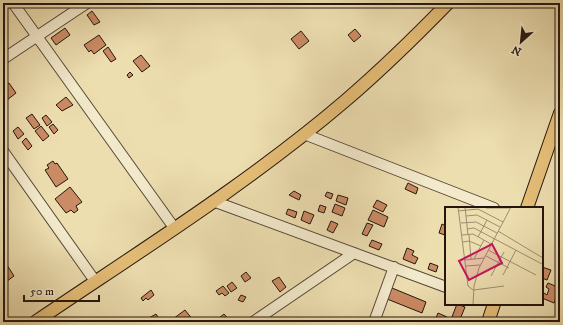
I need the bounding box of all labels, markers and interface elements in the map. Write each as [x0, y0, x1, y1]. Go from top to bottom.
north arrow [501, 22, 541, 62]
text: N [510, 42, 524, 58]
inset map [445, 207, 543, 305]
scale bar [24, 277, 99, 303]
text: 50 m [30, 284, 54, 299]

